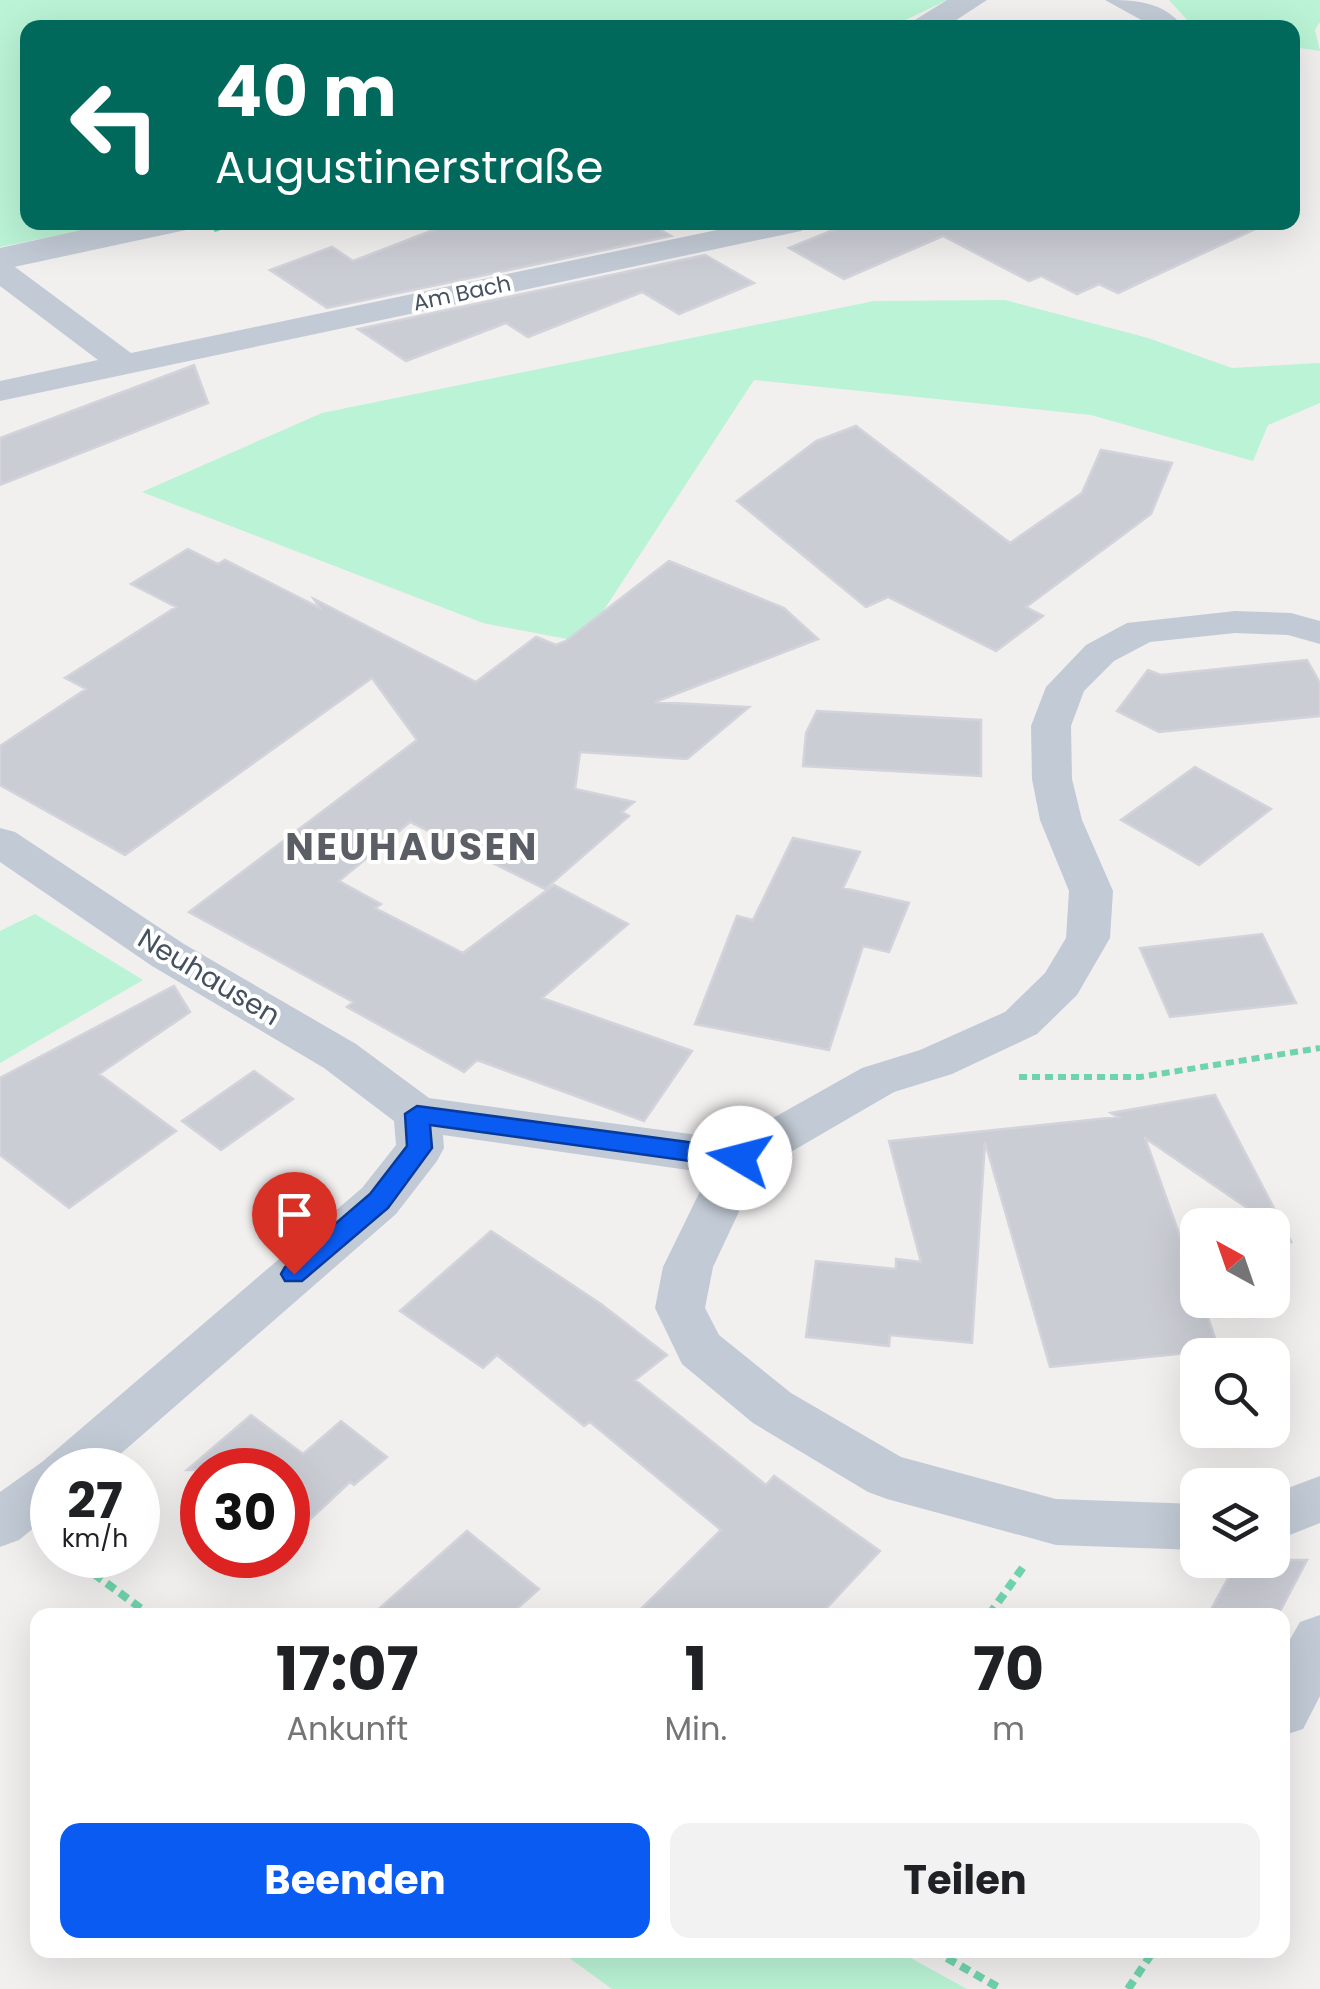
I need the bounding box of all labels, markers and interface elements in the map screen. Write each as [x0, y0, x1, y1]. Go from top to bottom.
text: 40 m [215, 42, 397, 141]
icon: left [50, 60, 180, 190]
text: Augustinerstraße [215, 136, 603, 199]
street label: Am Bach [410, 268, 514, 318]
district label: NEUHAUSEN [285, 820, 539, 873]
street label: Neuhausen [131, 919, 287, 1035]
position arrow [688, 1106, 792, 1210]
pin [252, 1172, 337, 1275]
icon: arrive [267, 1187, 322, 1242]
north arrow [1180, 1208, 1290, 1318]
map controls [1180, 1208, 1290, 1578]
button: search [1180, 1338, 1290, 1448]
speed limit sign: 30 [180, 1448, 310, 1578]
text: 27 [67, 1465, 123, 1536]
button: layers [1180, 1468, 1290, 1578]
text: km/h [62, 1521, 128, 1556]
text: 17:07 [276, 1627, 419, 1711]
text: 1 [685, 1627, 707, 1711]
text: 70 [973, 1627, 1044, 1711]
text: Ankunft [286, 1706, 408, 1751]
text: Min. [665, 1706, 727, 1751]
text: m [992, 1706, 1025, 1751]
button: Beenden [60, 1823, 650, 1938]
button: Teilen [670, 1823, 1260, 1938]

